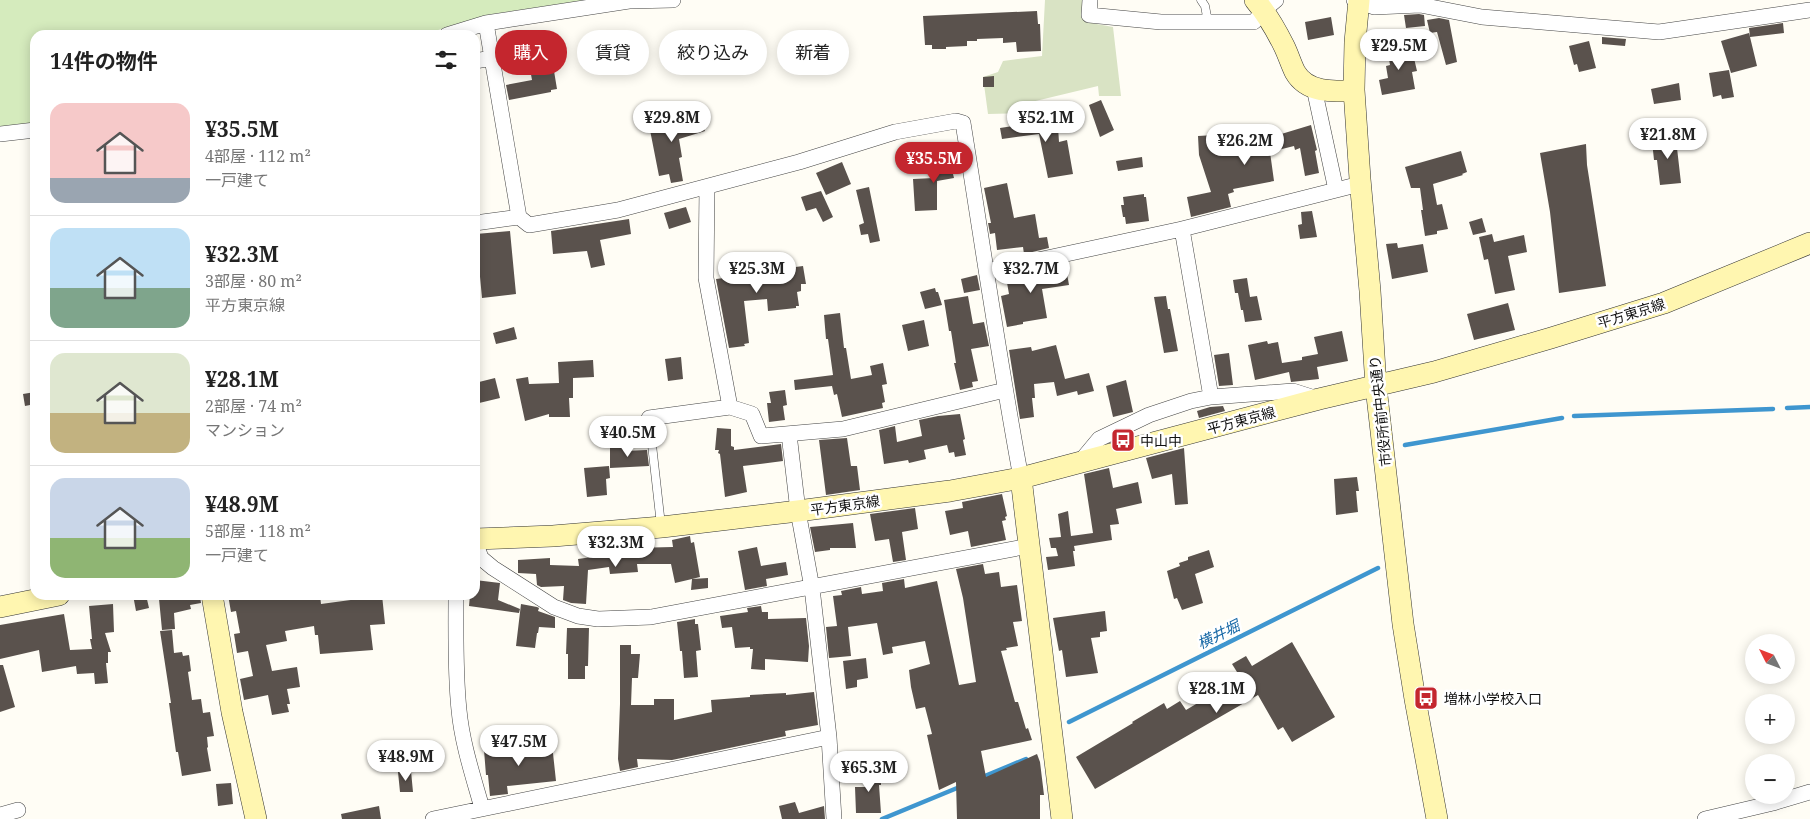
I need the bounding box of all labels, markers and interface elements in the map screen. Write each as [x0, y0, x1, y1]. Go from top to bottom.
pin: ¥29.5M [1358, 28, 1440, 71]
chip: 購入 [495, 30, 567, 75]
chip: 賃貸 [577, 30, 649, 75]
chip: 絞り込み [659, 30, 767, 75]
chip: 新着 [777, 30, 849, 75]
text: ¥29.5M [1371, 34, 1427, 56]
icon: filters [432, 46, 460, 74]
text: 14件の物件 [50, 47, 158, 75]
pin: ¥29.8M [631, 100, 713, 143]
pin: ¥52.1M [1005, 100, 1087, 143]
text: ¥29.8M [644, 106, 700, 128]
text: ¥52.1M [1018, 106, 1074, 128]
text: ¥35.5M [205, 115, 279, 143]
pin: ¥21.8M [1627, 118, 1709, 160]
icon: home [90, 123, 150, 183]
text: ¥21.8M [1640, 123, 1696, 145]
pin: ¥26.2M [1204, 124, 1286, 166]
text: ¥26.2M [1217, 129, 1273, 151]
pin: ¥35.5M [893, 142, 975, 184]
text: 4部屋 · 112 m² [205, 145, 311, 167]
text: ¥35.5M [906, 147, 962, 169]
text: 一戸建て [205, 169, 269, 191]
text: ¥32.3M [205, 240, 279, 268]
icon: home [90, 248, 150, 308]
pin: ¥25.3M [716, 252, 798, 294]
pin: ¥32.7M [990, 252, 1072, 294]
text: ¥25.3M [729, 257, 785, 279]
text: ¥32.7M [1003, 257, 1059, 279]
text: 3部屋 · 80 m² [205, 270, 302, 292]
text: 平方東京線 [205, 294, 285, 316]
street label: 平方東京線 [1595, 294, 1667, 332]
street label: 市役所前中央通り [1365, 354, 1395, 468]
text: ¥28.1M [205, 365, 279, 393]
icon: home [90, 373, 150, 433]
text: 2部屋 · 74 m² [205, 395, 302, 417]
street label: 平方東京線 [1205, 402, 1277, 438]
pin: ¥40.5M [587, 416, 669, 458]
text: マンション [205, 419, 285, 441]
text: ¥40.5M [600, 421, 656, 443]
bus stop icon: 中山中 [1110, 427, 1136, 453]
place label: 中山中 [1140, 431, 1182, 450]
text: ¥48.9M [205, 490, 279, 518]
street label: 平方東京線 [809, 491, 881, 519]
icon: home [90, 498, 150, 558]
text: 5部屋 · 118 m² [205, 520, 311, 542]
pin: ¥32.3M [575, 526, 657, 568]
text: ¥32.3M [588, 531, 644, 553]
text: 一戸建て [205, 544, 269, 566]
water label: 横井堀 [1193, 614, 1244, 653]
north arrow [1745, 634, 1795, 684]
map controls [1745, 634, 1795, 804]
pin: ¥28.1M [1176, 672, 1258, 714]
text: ¥28.1M [1189, 677, 1245, 699]
bus stop icon: 増林小学校入口 [1413, 685, 1439, 711]
place label: 増林小学校入口 [1444, 689, 1542, 708]
button: + [1745, 694, 1795, 744]
pin: ¥47.5M [478, 724, 560, 767]
text: ¥47.5M [491, 730, 547, 752]
pin: ¥48.9M [365, 740, 447, 782]
text: ¥48.9M [378, 745, 434, 767]
pin: ¥65.3M [828, 750, 910, 793]
button: − [1745, 754, 1795, 804]
text: ¥65.3M [841, 756, 897, 778]

